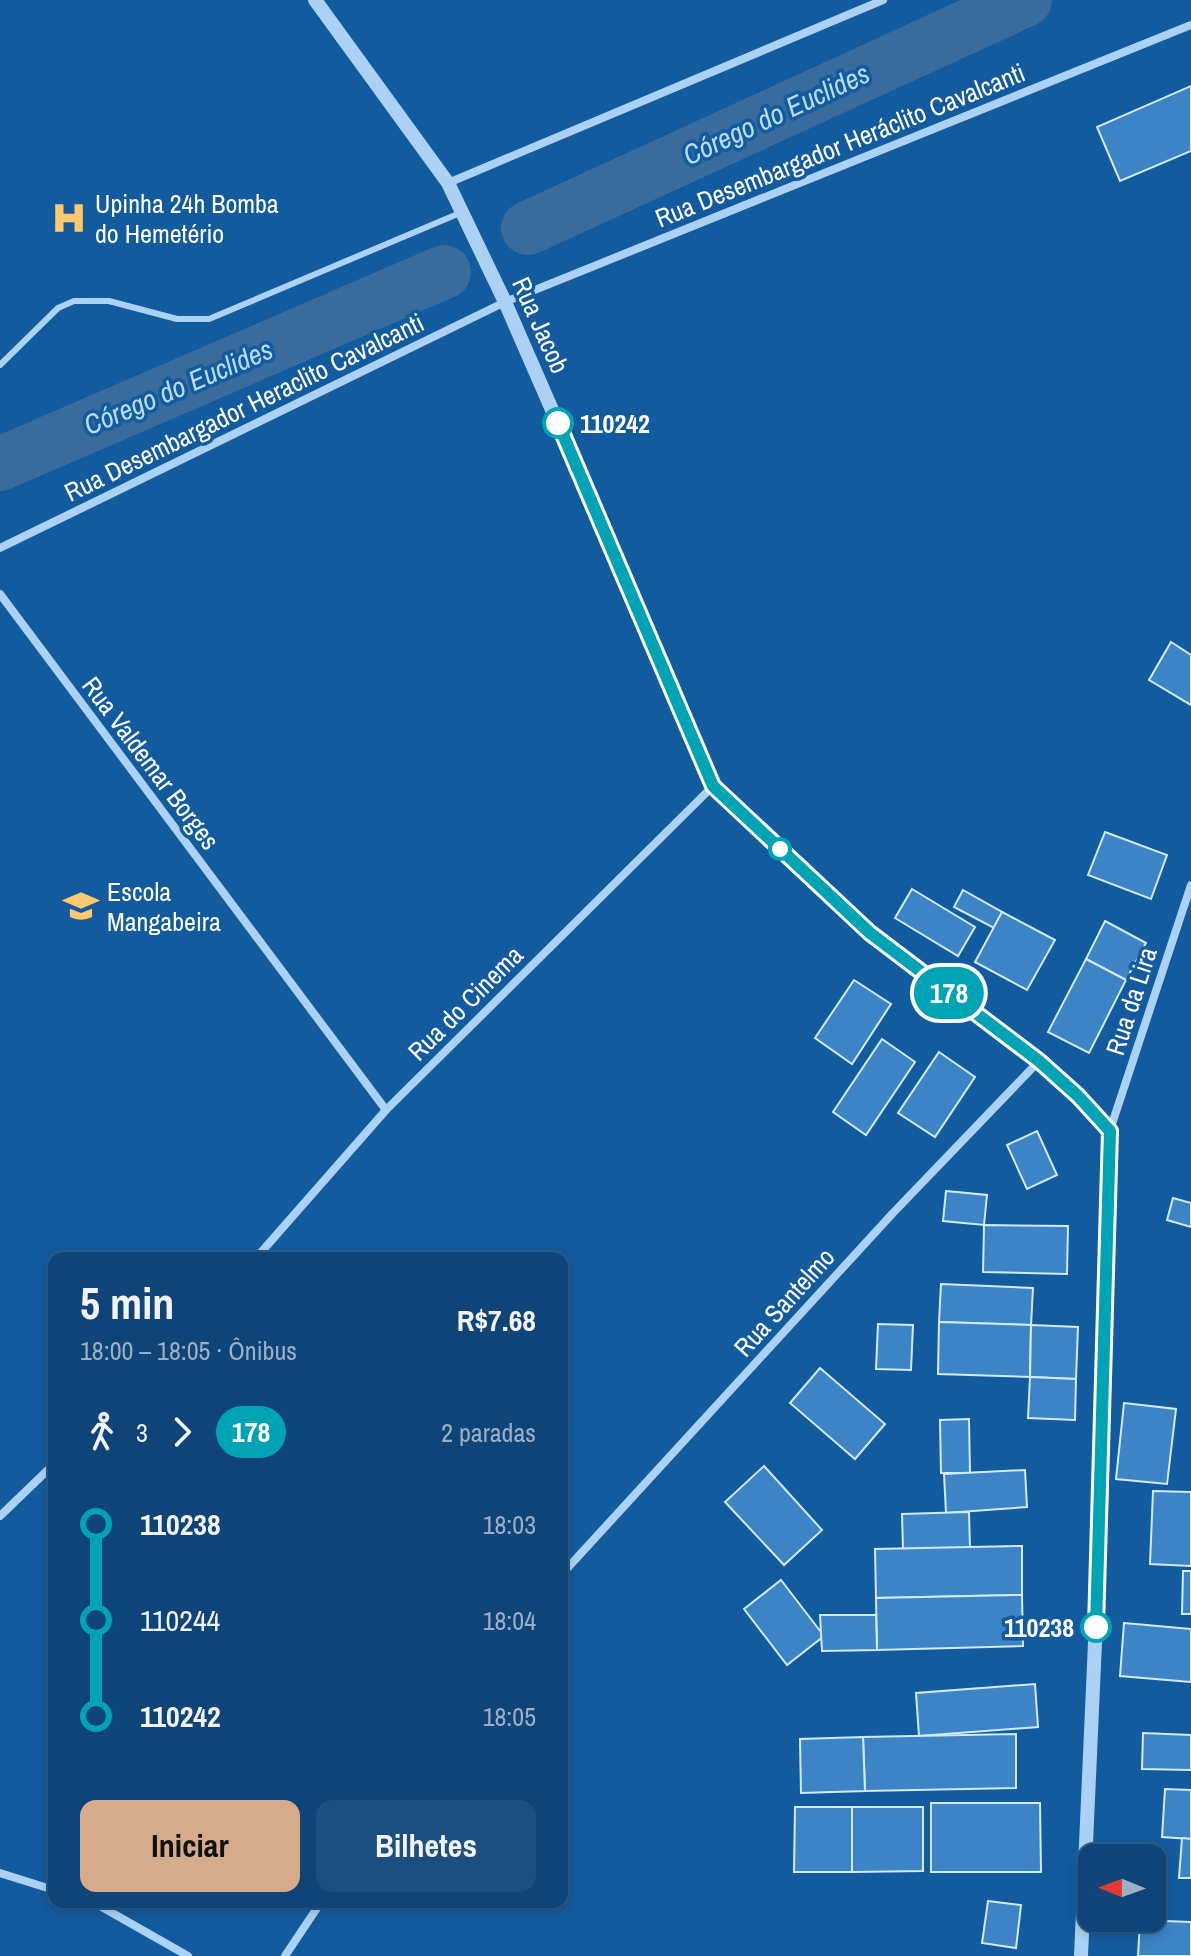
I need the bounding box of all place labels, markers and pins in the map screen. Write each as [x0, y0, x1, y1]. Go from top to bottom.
place label: Upinha 24h Bomba do Hemetério [95, 186, 279, 251]
hospital icon: Upinha 24h Bomba do Hemetério [50, 199, 88, 237]
place label: 110242 [580, 406, 650, 441]
marker: 110242 [543, 408, 573, 438]
unlabelled marker [769, 838, 791, 860]
place label: Escola Mangabeira [107, 874, 221, 939]
school or university icon: Escola Mangabeira [62, 887, 100, 925]
place label: 110238 [1004, 1610, 1074, 1645]
marker: 110238 [1081, 1612, 1111, 1642]

